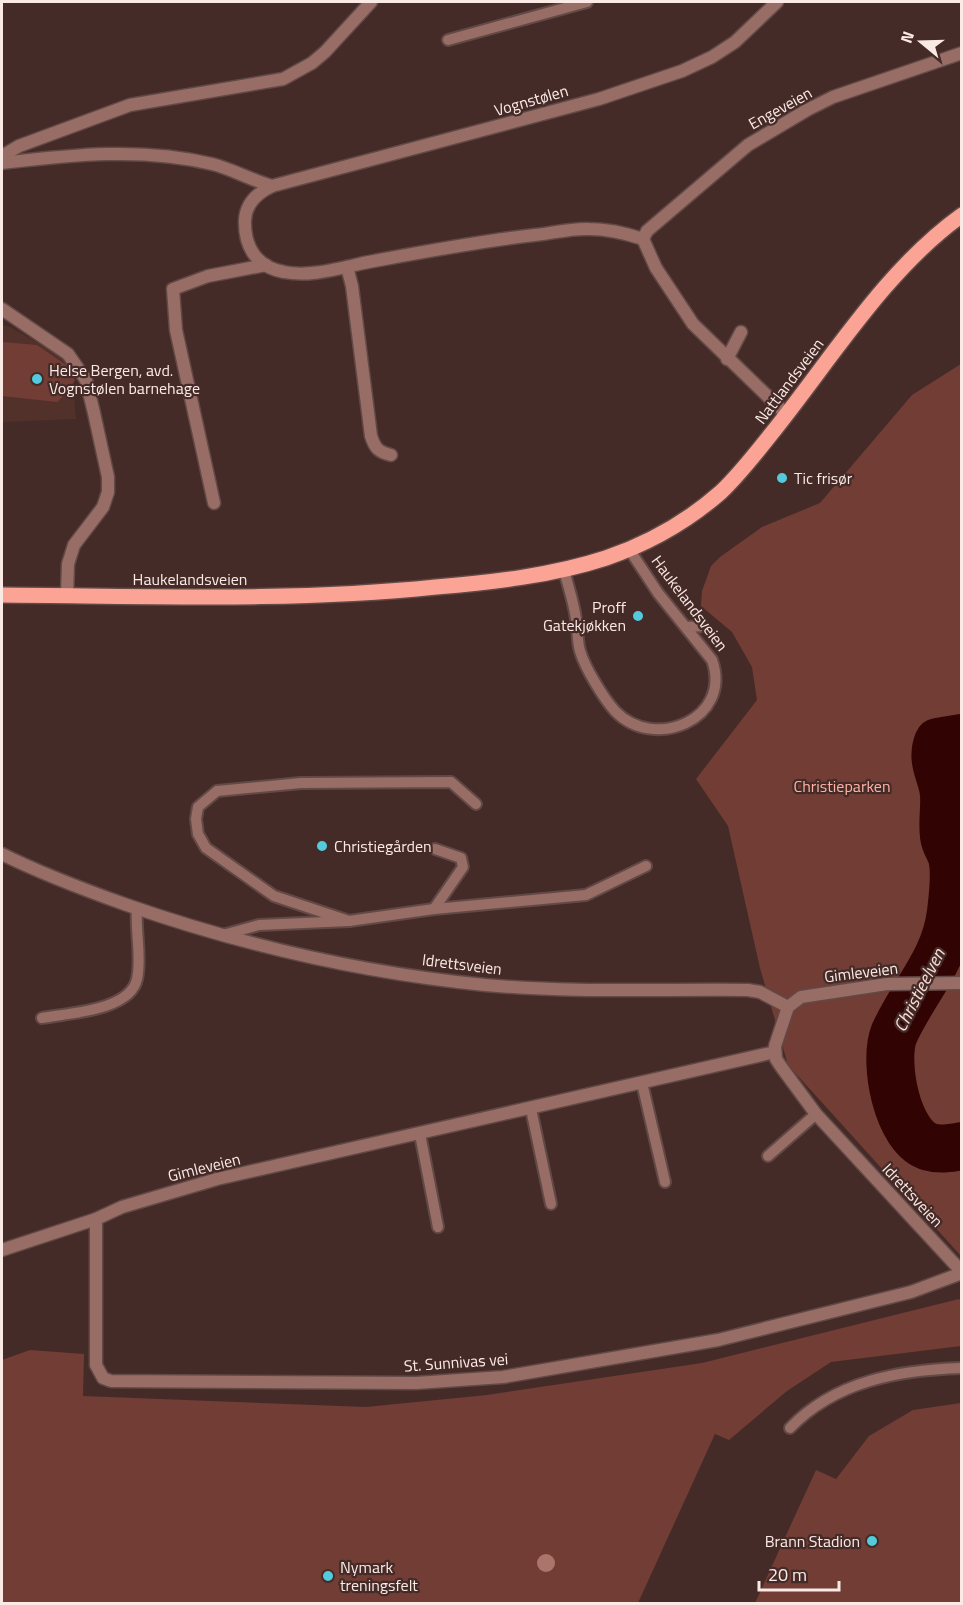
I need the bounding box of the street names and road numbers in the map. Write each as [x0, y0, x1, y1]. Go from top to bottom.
street label: Vognstølen [491, 78, 571, 122]
street label: Engeveien [744, 81, 816, 135]
street label: Nattlandsveien [749, 333, 829, 429]
street label: Haukelandsveien [646, 550, 734, 656]
street label: Haukelandsveien [133, 567, 247, 591]
street label: Idrettsveien [421, 947, 503, 981]
street label: Gimleveien [823, 956, 899, 988]
street label: Gimleveien [165, 1146, 243, 1188]
street label: Idrettsveien [877, 1158, 949, 1232]
street label: St. Sunnivas vei [403, 1346, 509, 1378]

